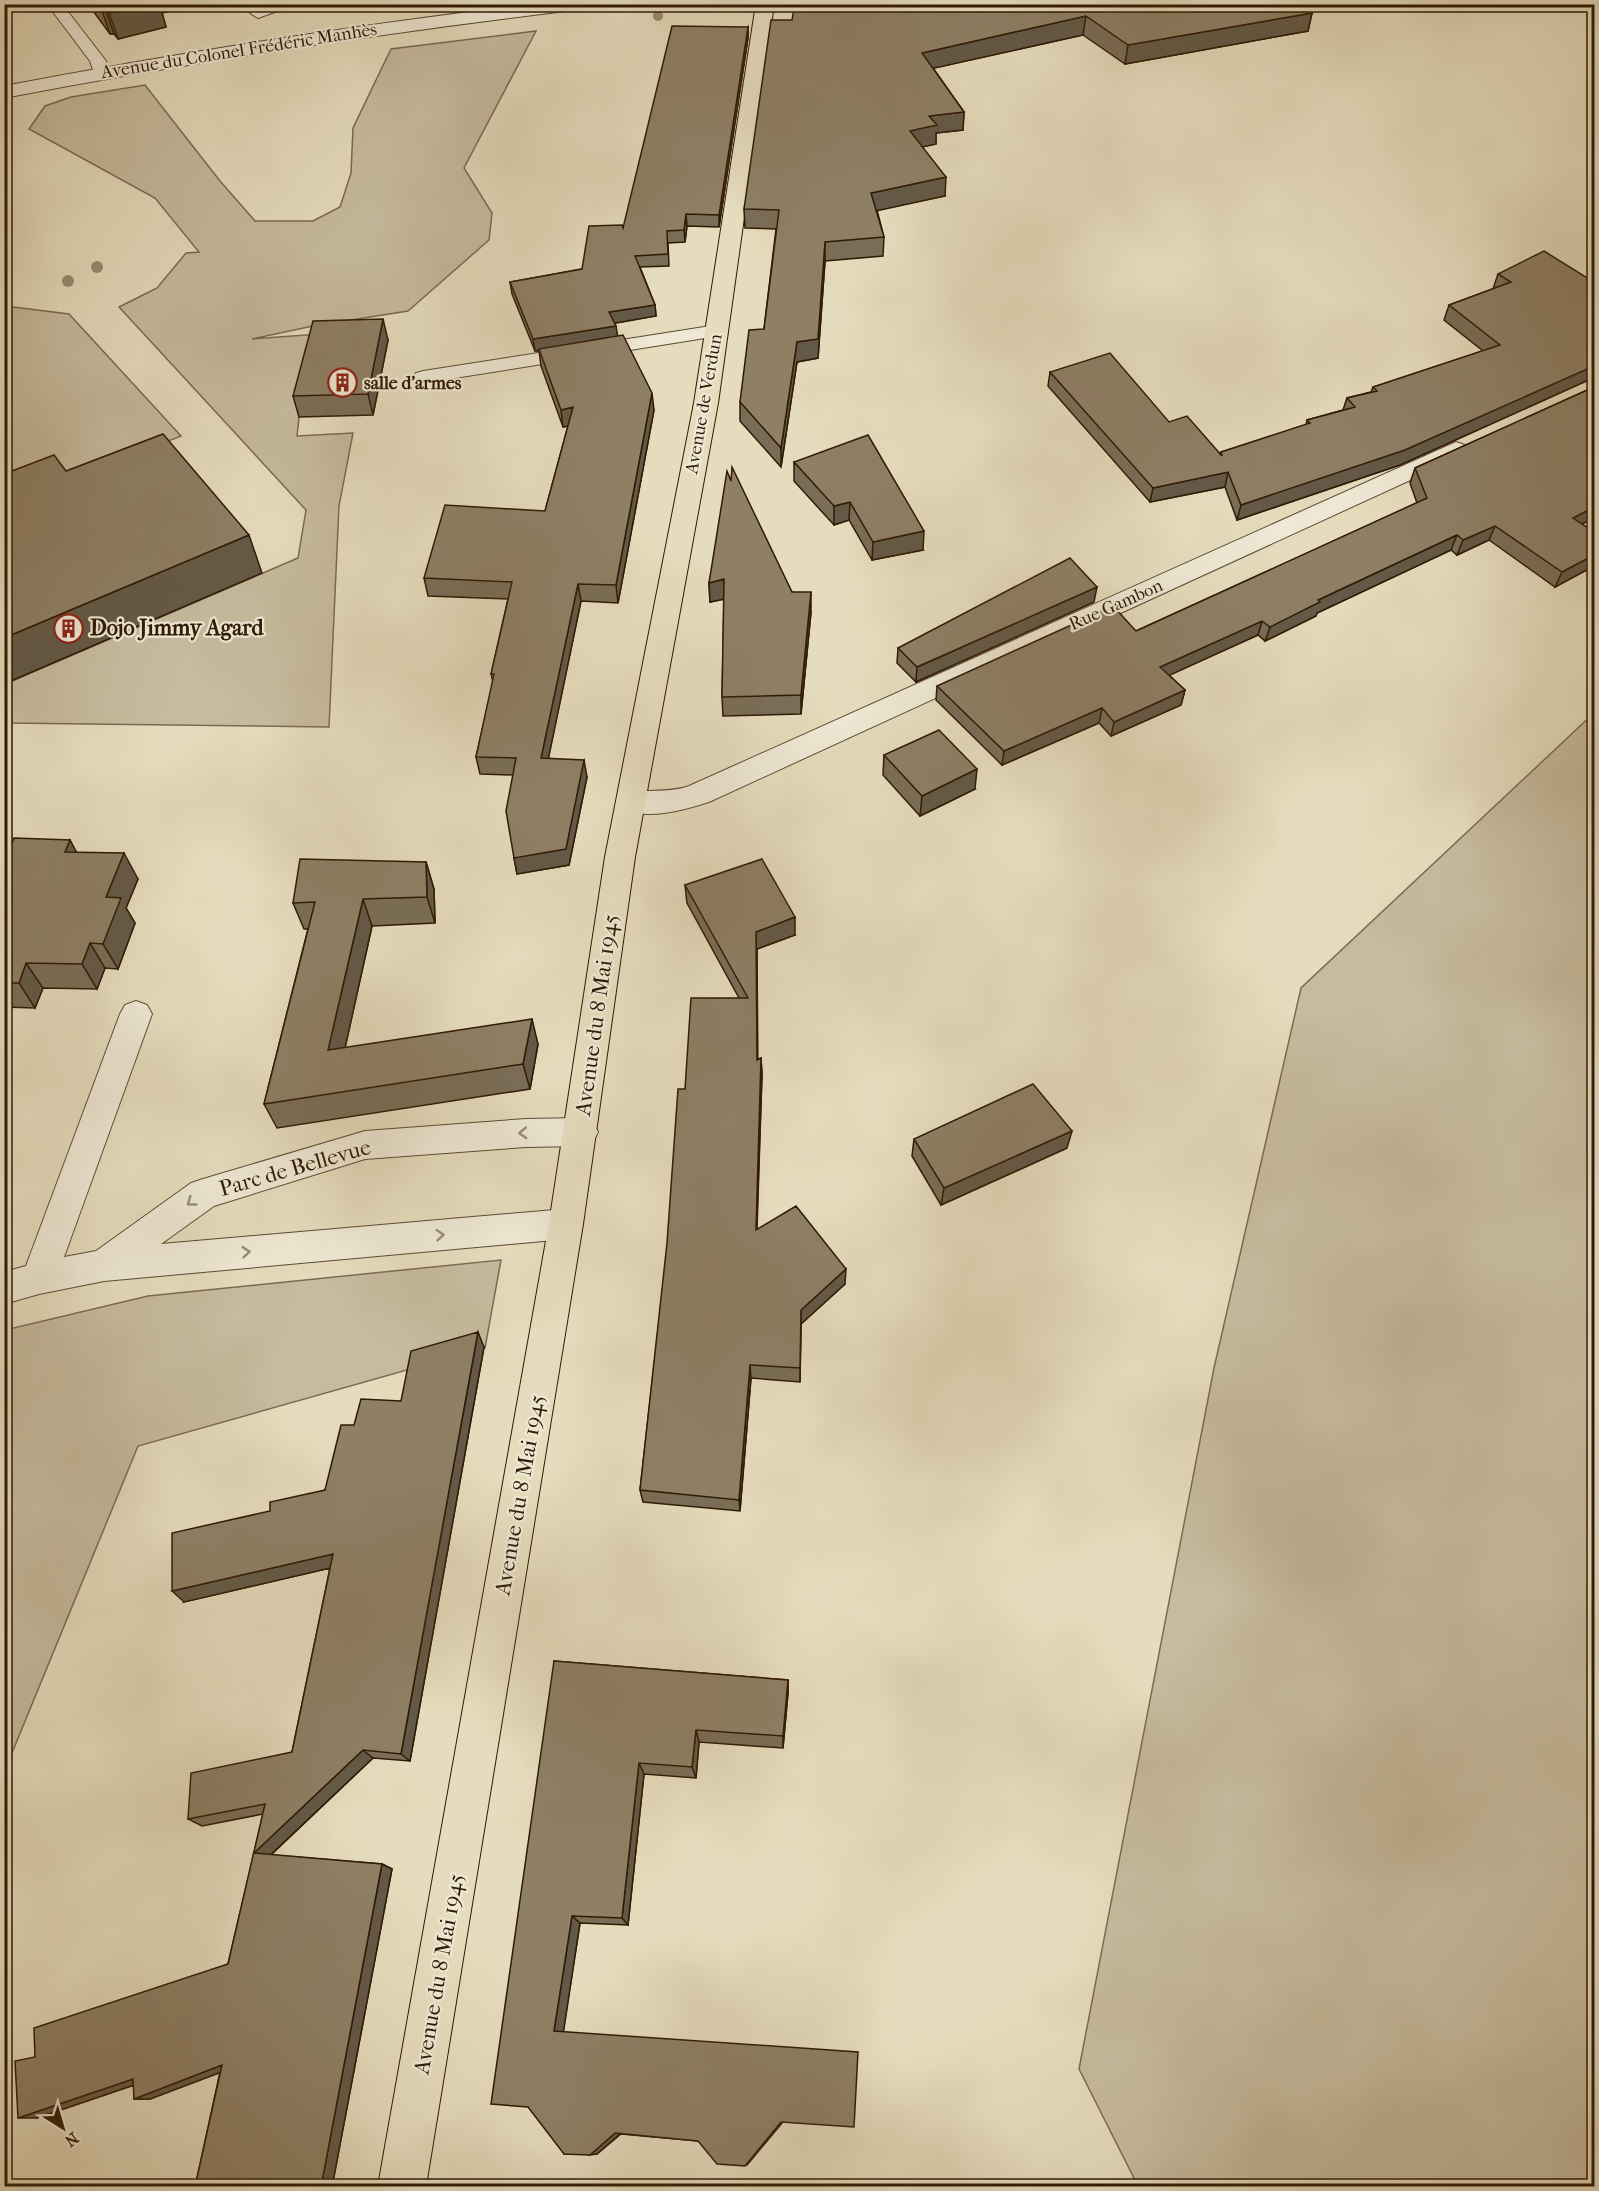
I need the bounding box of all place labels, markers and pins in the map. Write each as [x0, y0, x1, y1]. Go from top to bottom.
building icon: salle d'armes [327, 367, 359, 399]
place label: salle d'armes [364, 373, 462, 394]
building icon: Dojo Jimmy Agard [53, 612, 85, 644]
place label: Dojo Jimmy Agard [90, 615, 264, 641]

